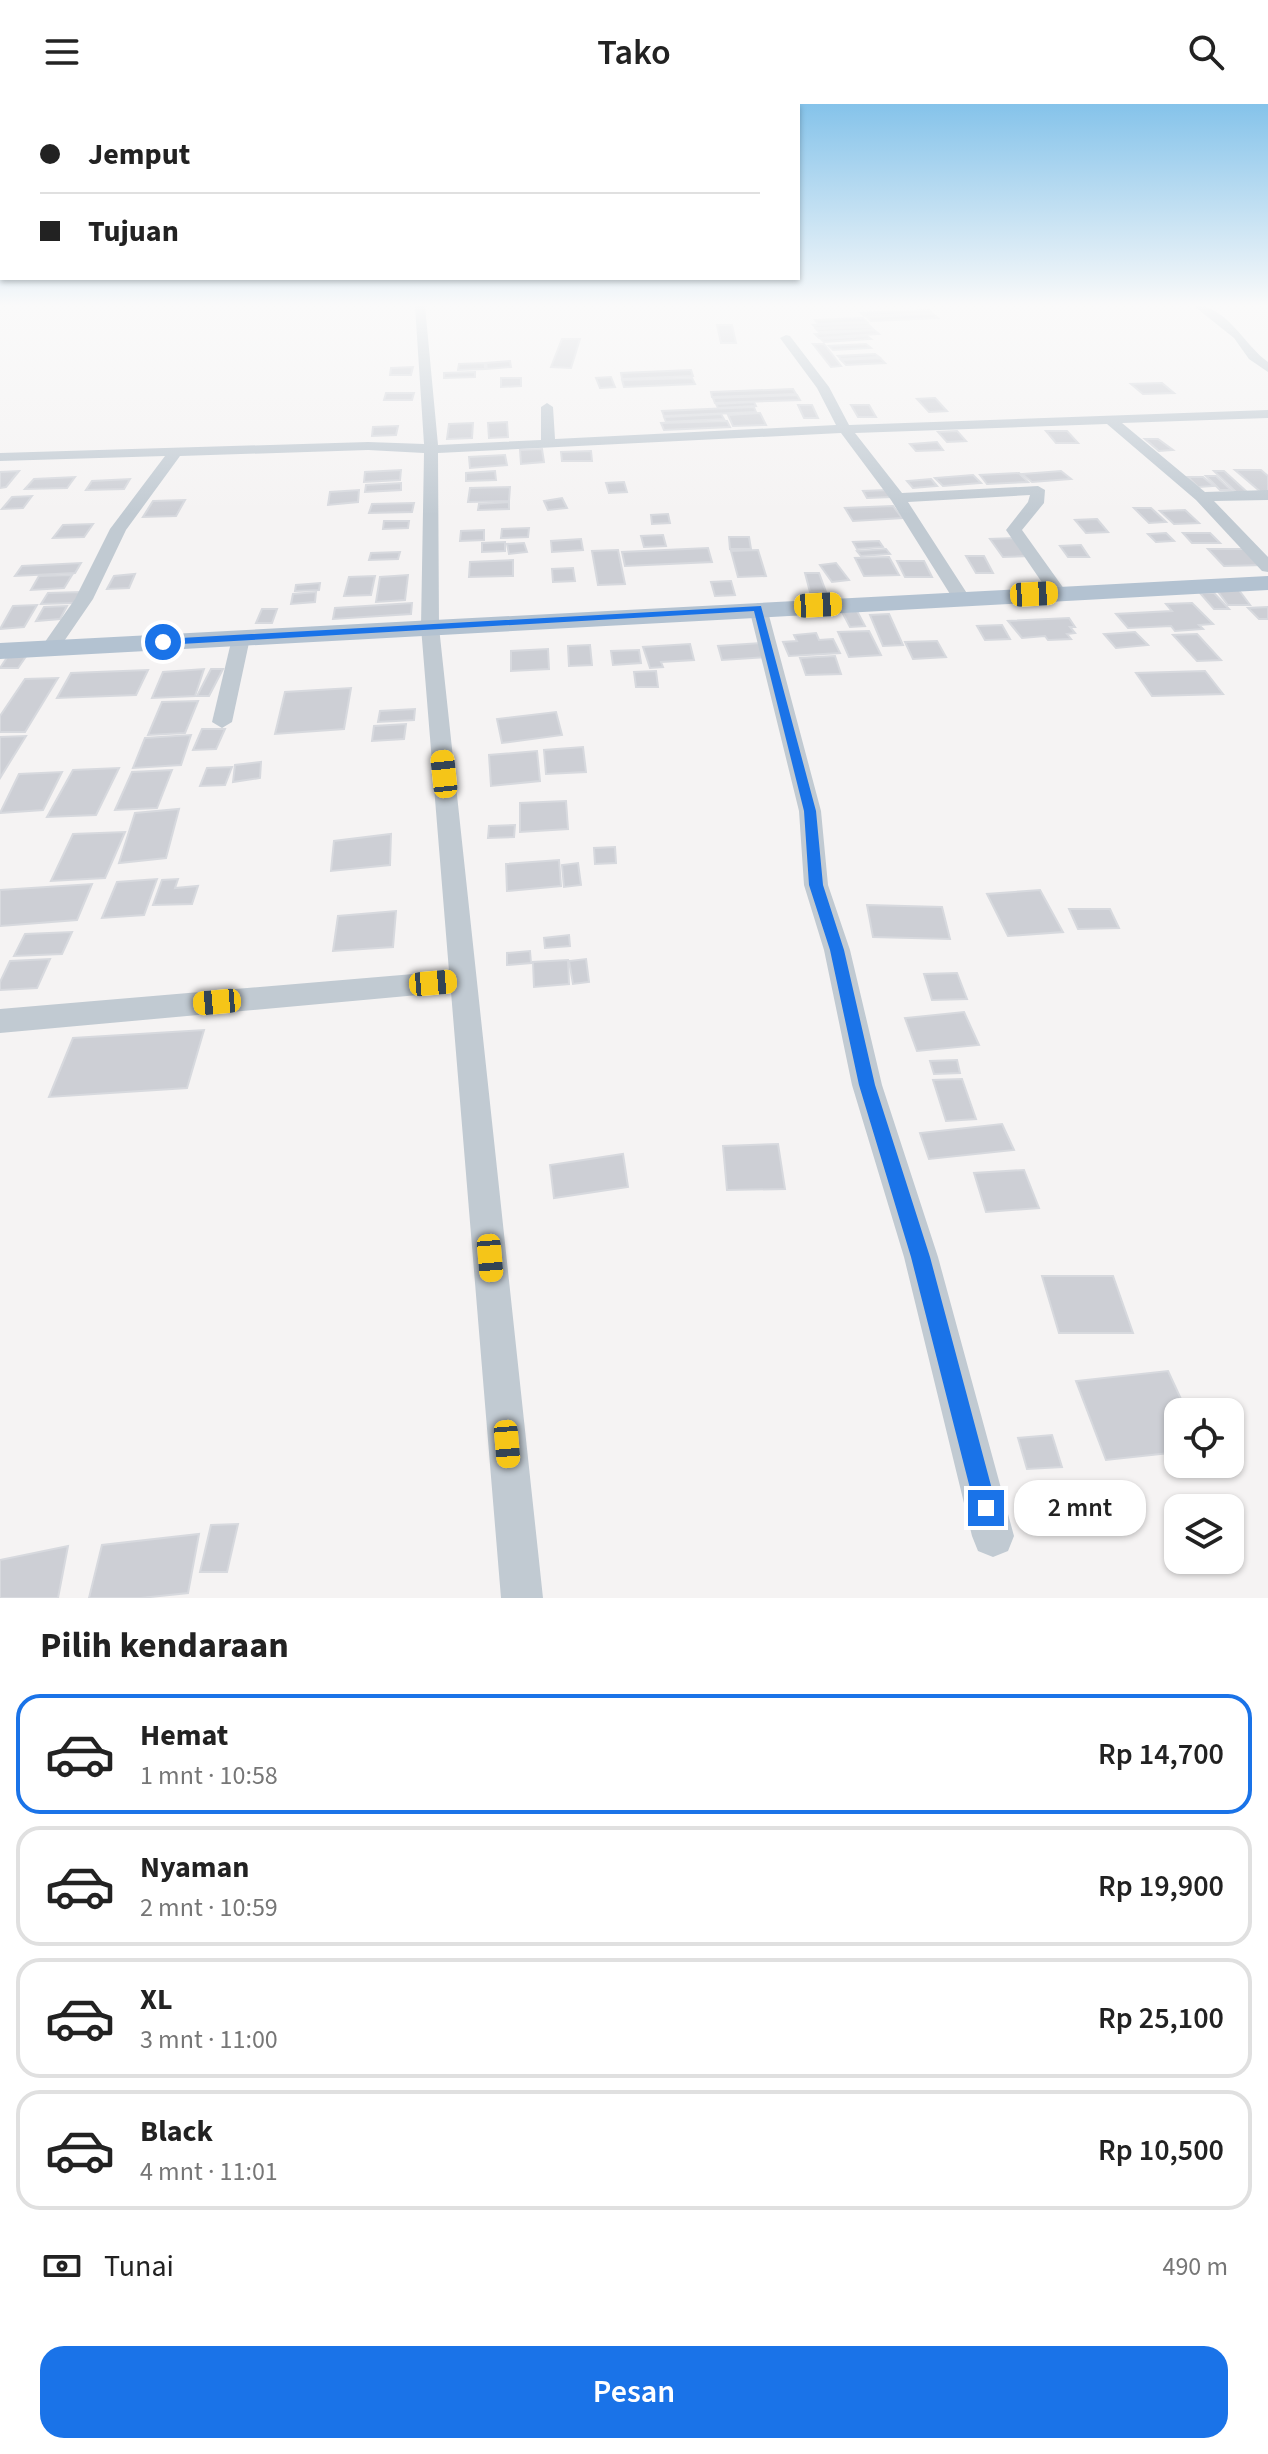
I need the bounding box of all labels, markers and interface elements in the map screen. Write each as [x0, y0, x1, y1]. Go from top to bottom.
text: Tako [597, 27, 671, 78]
icon: menu [40, 30, 84, 74]
icon: search [1184, 30, 1228, 74]
text: Jemput [88, 133, 190, 176]
text: Tujuan [88, 210, 179, 253]
car [1009, 581, 1059, 607]
car [793, 592, 843, 618]
route start [145, 624, 181, 660]
car [430, 749, 458, 799]
car [408, 969, 458, 997]
car [192, 988, 242, 1016]
car [476, 1233, 504, 1283]
map controls [1164, 1398, 1244, 1574]
button: locate [1164, 1398, 1244, 1478]
car [493, 1419, 521, 1469]
callout: 2 mnt [1014, 1480, 1146, 1536]
text: 2 mnt [1048, 1489, 1112, 1526]
route end [968, 1490, 1004, 1526]
button: layers [1164, 1494, 1244, 1574]
text: Pilih kendaraan [40, 1620, 289, 1671]
text: Hemat [140, 1714, 228, 1757]
icon: car [44, 1718, 116, 1790]
text: Rp 14,700 [1098, 1733, 1224, 1776]
text: 1 mnt · 10:58 [140, 1757, 278, 1794]
text: Nyaman [140, 1846, 249, 1889]
icon: car [44, 1850, 116, 1922]
text: Rp 19,900 [1098, 1865, 1224, 1908]
text: 2 mnt · 10:59 [140, 1889, 278, 1926]
text: XL [140, 1978, 173, 2021]
icon: car [44, 1982, 116, 2054]
text: Rp 25,100 [1098, 1997, 1224, 2040]
text: 3 mnt · 11:00 [140, 2021, 278, 2058]
text: Black [140, 2110, 213, 2153]
icon: car [44, 2114, 116, 2186]
text: Rp 10,500 [1098, 2129, 1224, 2172]
text: 4 mnt · 11:01 [140, 2153, 278, 2190]
icon: cash [40, 2244, 84, 2288]
text: Tunai [104, 2245, 174, 2288]
text: 490 m [1162, 2248, 1228, 2285]
button: Pesan [40, 2346, 1228, 2438]

